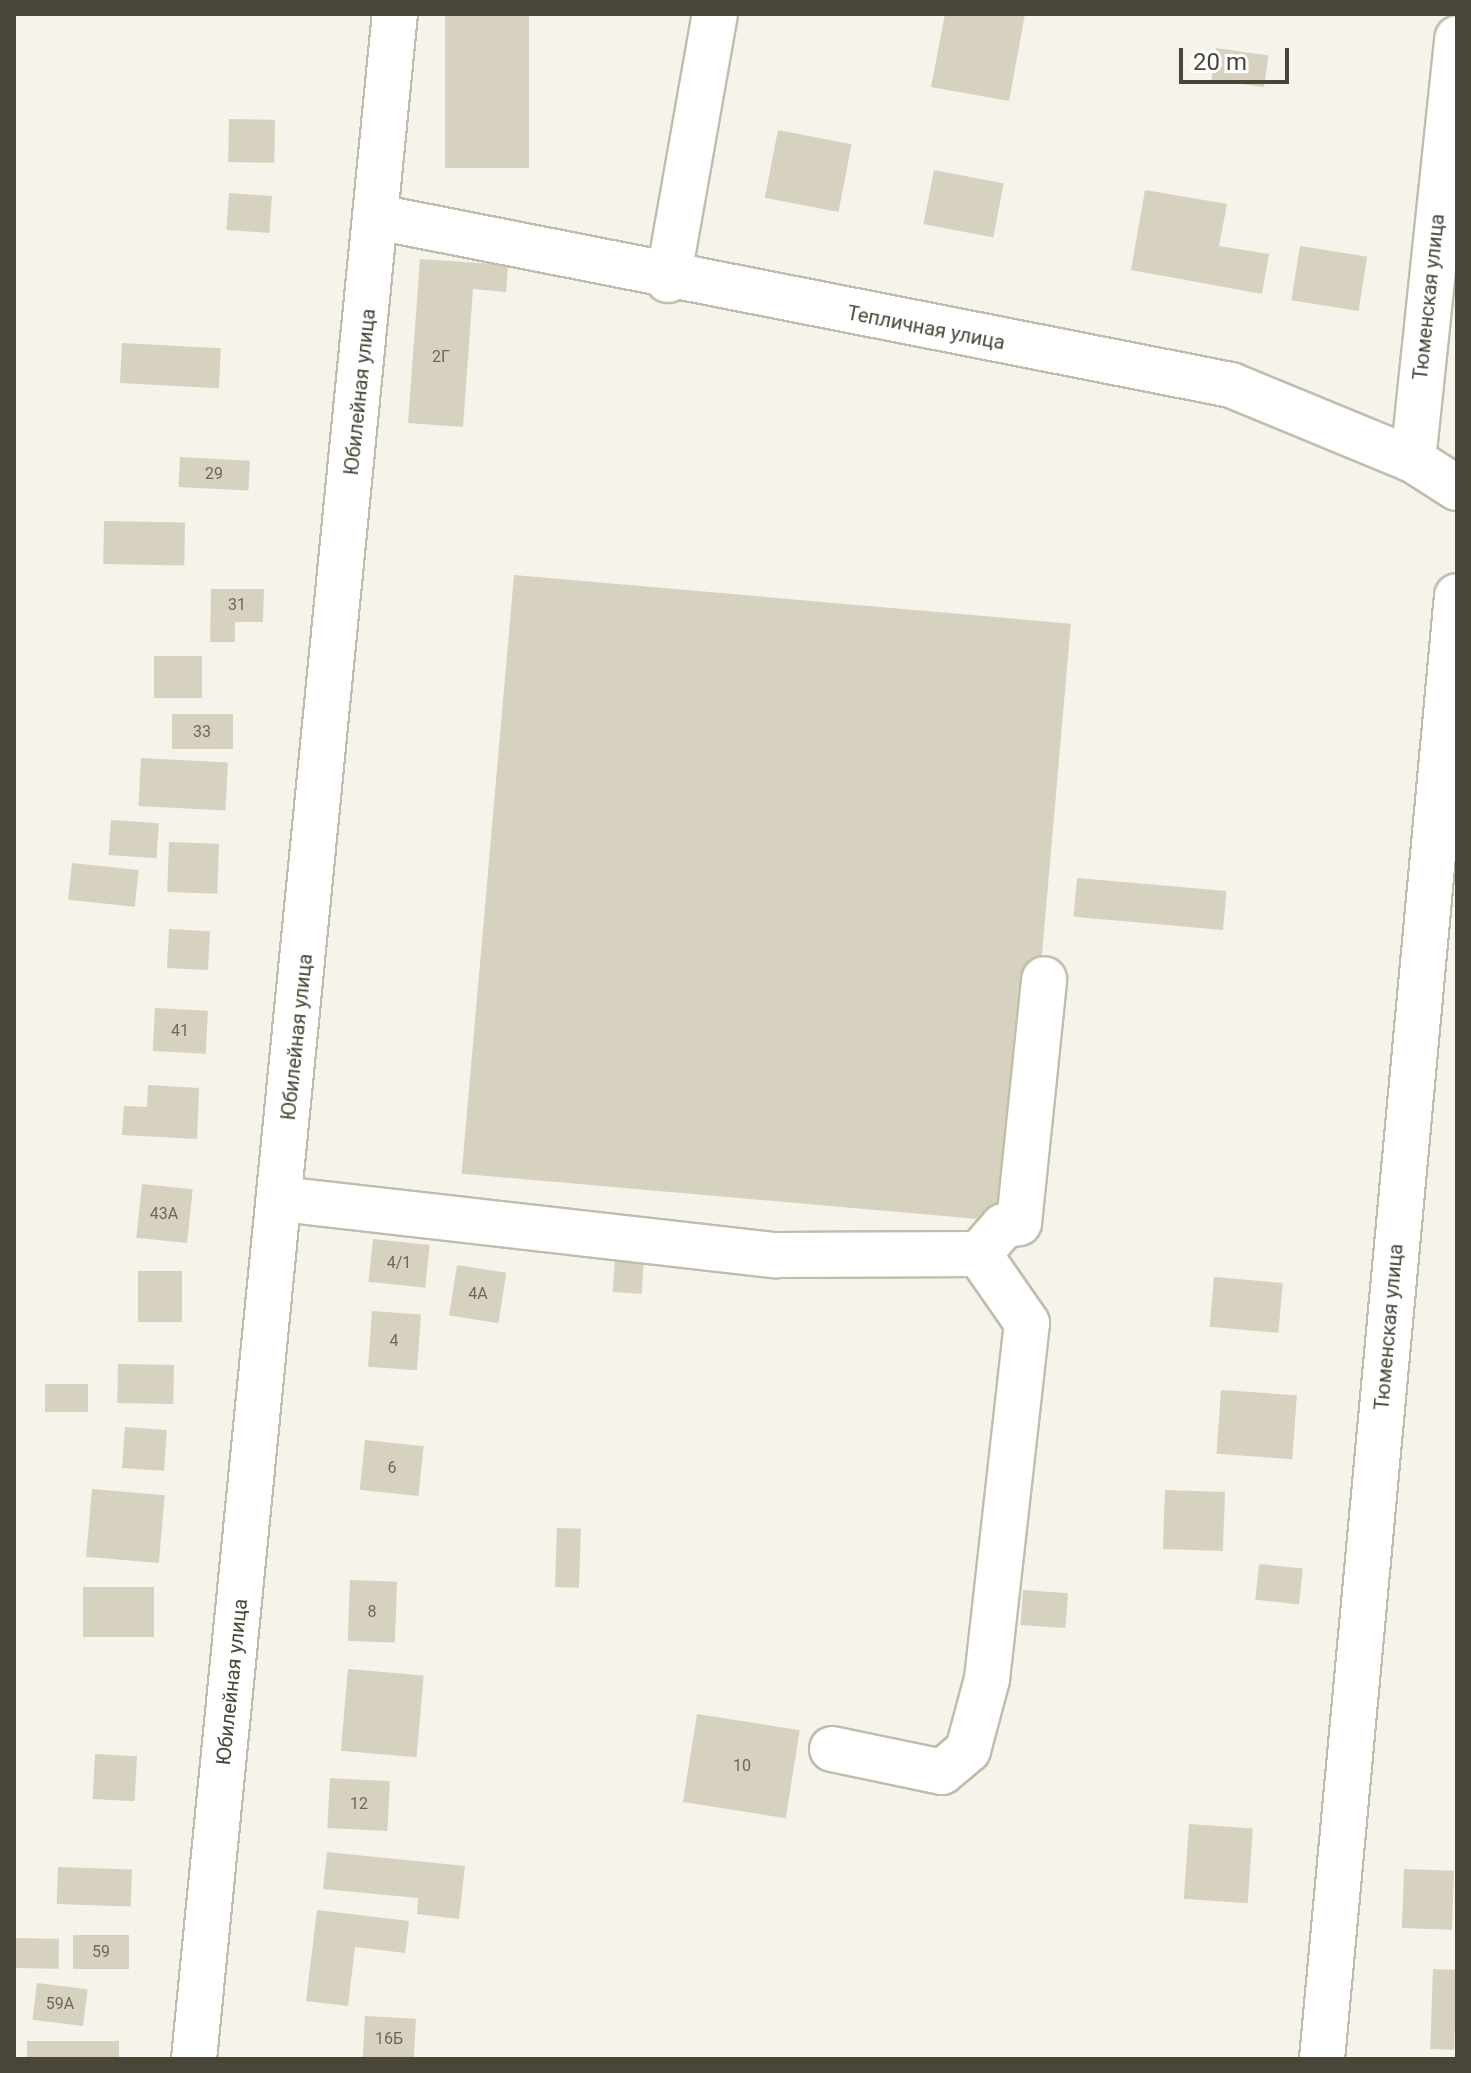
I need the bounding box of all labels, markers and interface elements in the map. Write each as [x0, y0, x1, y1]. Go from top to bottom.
scale bar [1183, 32, 1293, 82]
text: 20 m [1193, 48, 1247, 76]
street label: Тюменская улица [1408, 213, 1450, 381]
street label: Тепличная улица [845, 301, 1007, 355]
street label: Юбилейная улица [339, 308, 381, 476]
house number: 2Г [432, 347, 450, 367]
house number: 29 [205, 464, 223, 484]
house number: 31 [228, 595, 246, 615]
house number: 33 [193, 722, 211, 742]
street label: Юбилейная улица [276, 953, 318, 1121]
house number: 41 [171, 1021, 189, 1041]
house number: 43А [150, 1204, 178, 1224]
street label: Тюменская улица [1370, 1243, 1408, 1411]
house number: 4/1 [387, 1253, 411, 1273]
house number: 4А [468, 1284, 488, 1304]
house number: 4 [390, 1331, 398, 1351]
house number: 6 [388, 1458, 396, 1478]
street label: Юбилейная улица [211, 1598, 253, 1766]
house number: 8 [368, 1602, 376, 1622]
house number: 10 [733, 1756, 751, 1776]
house number: 12 [350, 1794, 368, 1814]
house number: 59 [92, 1942, 110, 1962]
house number: 59А [46, 1994, 74, 2014]
house number: 16Б [375, 2029, 403, 2049]

